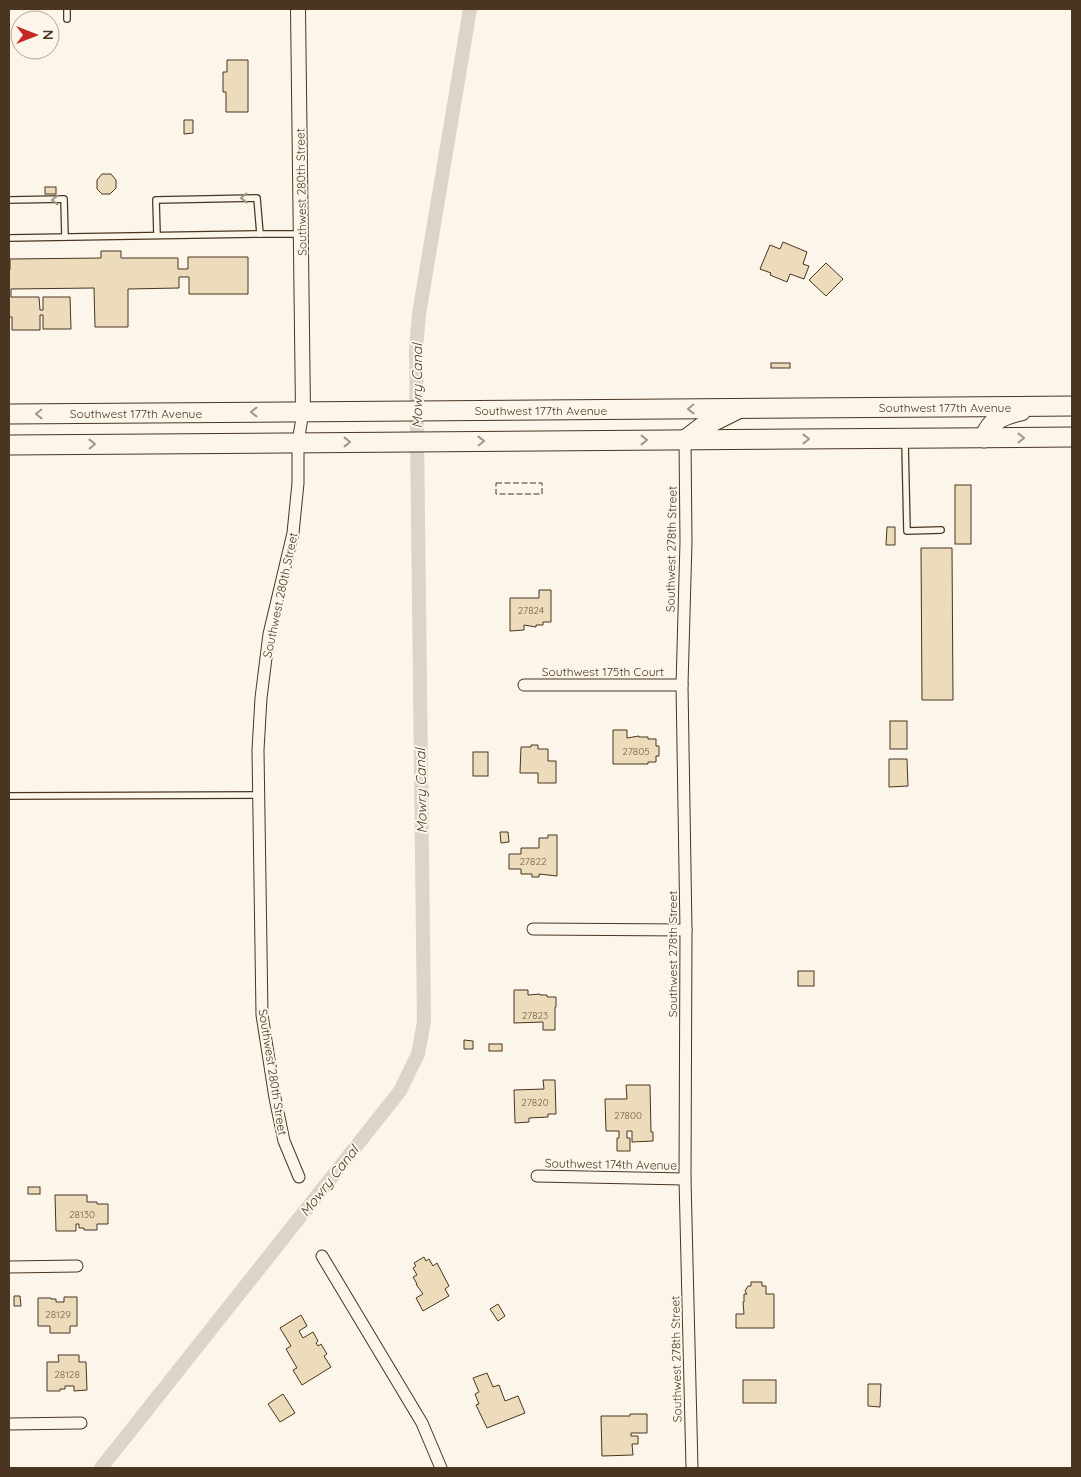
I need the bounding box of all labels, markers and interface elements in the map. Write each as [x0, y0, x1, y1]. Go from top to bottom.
north arrow [10, 10, 60, 60]
text: N [39, 30, 57, 40]
street label: Southwest 280th Street [292, 128, 310, 256]
one-way arrow [239, 193, 247, 204]
one-way arrow [51, 194, 59, 205]
water label: Mowry Canal [408, 342, 426, 429]
street label: Southwest 177th Avenue [879, 400, 1011, 415]
street label: Southwest 177th Avenue [475, 403, 607, 418]
one-way arrow [687, 404, 694, 414]
street label: Southwest 177th Avenue [70, 406, 202, 421]
one-way arrow [250, 407, 258, 417]
one-way arrow [35, 409, 42, 419]
one-way arrow [1018, 433, 1026, 443]
one-way arrow [803, 434, 811, 444]
one-way arrow [640, 435, 648, 445]
one-way arrow [478, 436, 486, 447]
one-way arrow [343, 437, 351, 447]
one-way arrow [89, 439, 97, 449]
street label: Southwest 278th Street [662, 486, 680, 612]
street label: Southwest 280th Street [259, 531, 301, 659]
house number: 27824 [518, 604, 544, 617]
street label: Southwest 175th Court [542, 664, 664, 679]
house number: 27805 [622, 745, 650, 758]
water label: Mowry Canal [411, 747, 431, 834]
house number: 27822 [520, 855, 547, 868]
street label: Southwest 278th Street [665, 891, 680, 1017]
street label: Southwest 280th Street [256, 1008, 290, 1136]
house number: 27823 [522, 1009, 548, 1022]
house number: 27820 [521, 1096, 549, 1109]
house number: 27800 [614, 1109, 642, 1122]
water label: Mowry Canal [296, 1141, 363, 1220]
street label: Southwest 174th Avenue [545, 1155, 677, 1173]
house number: 28130 [69, 1208, 95, 1221]
street label: Southwest 278th Street [667, 1296, 685, 1422]
house number: 28129 [45, 1308, 71, 1321]
house number: 28128 [54, 1368, 80, 1381]

